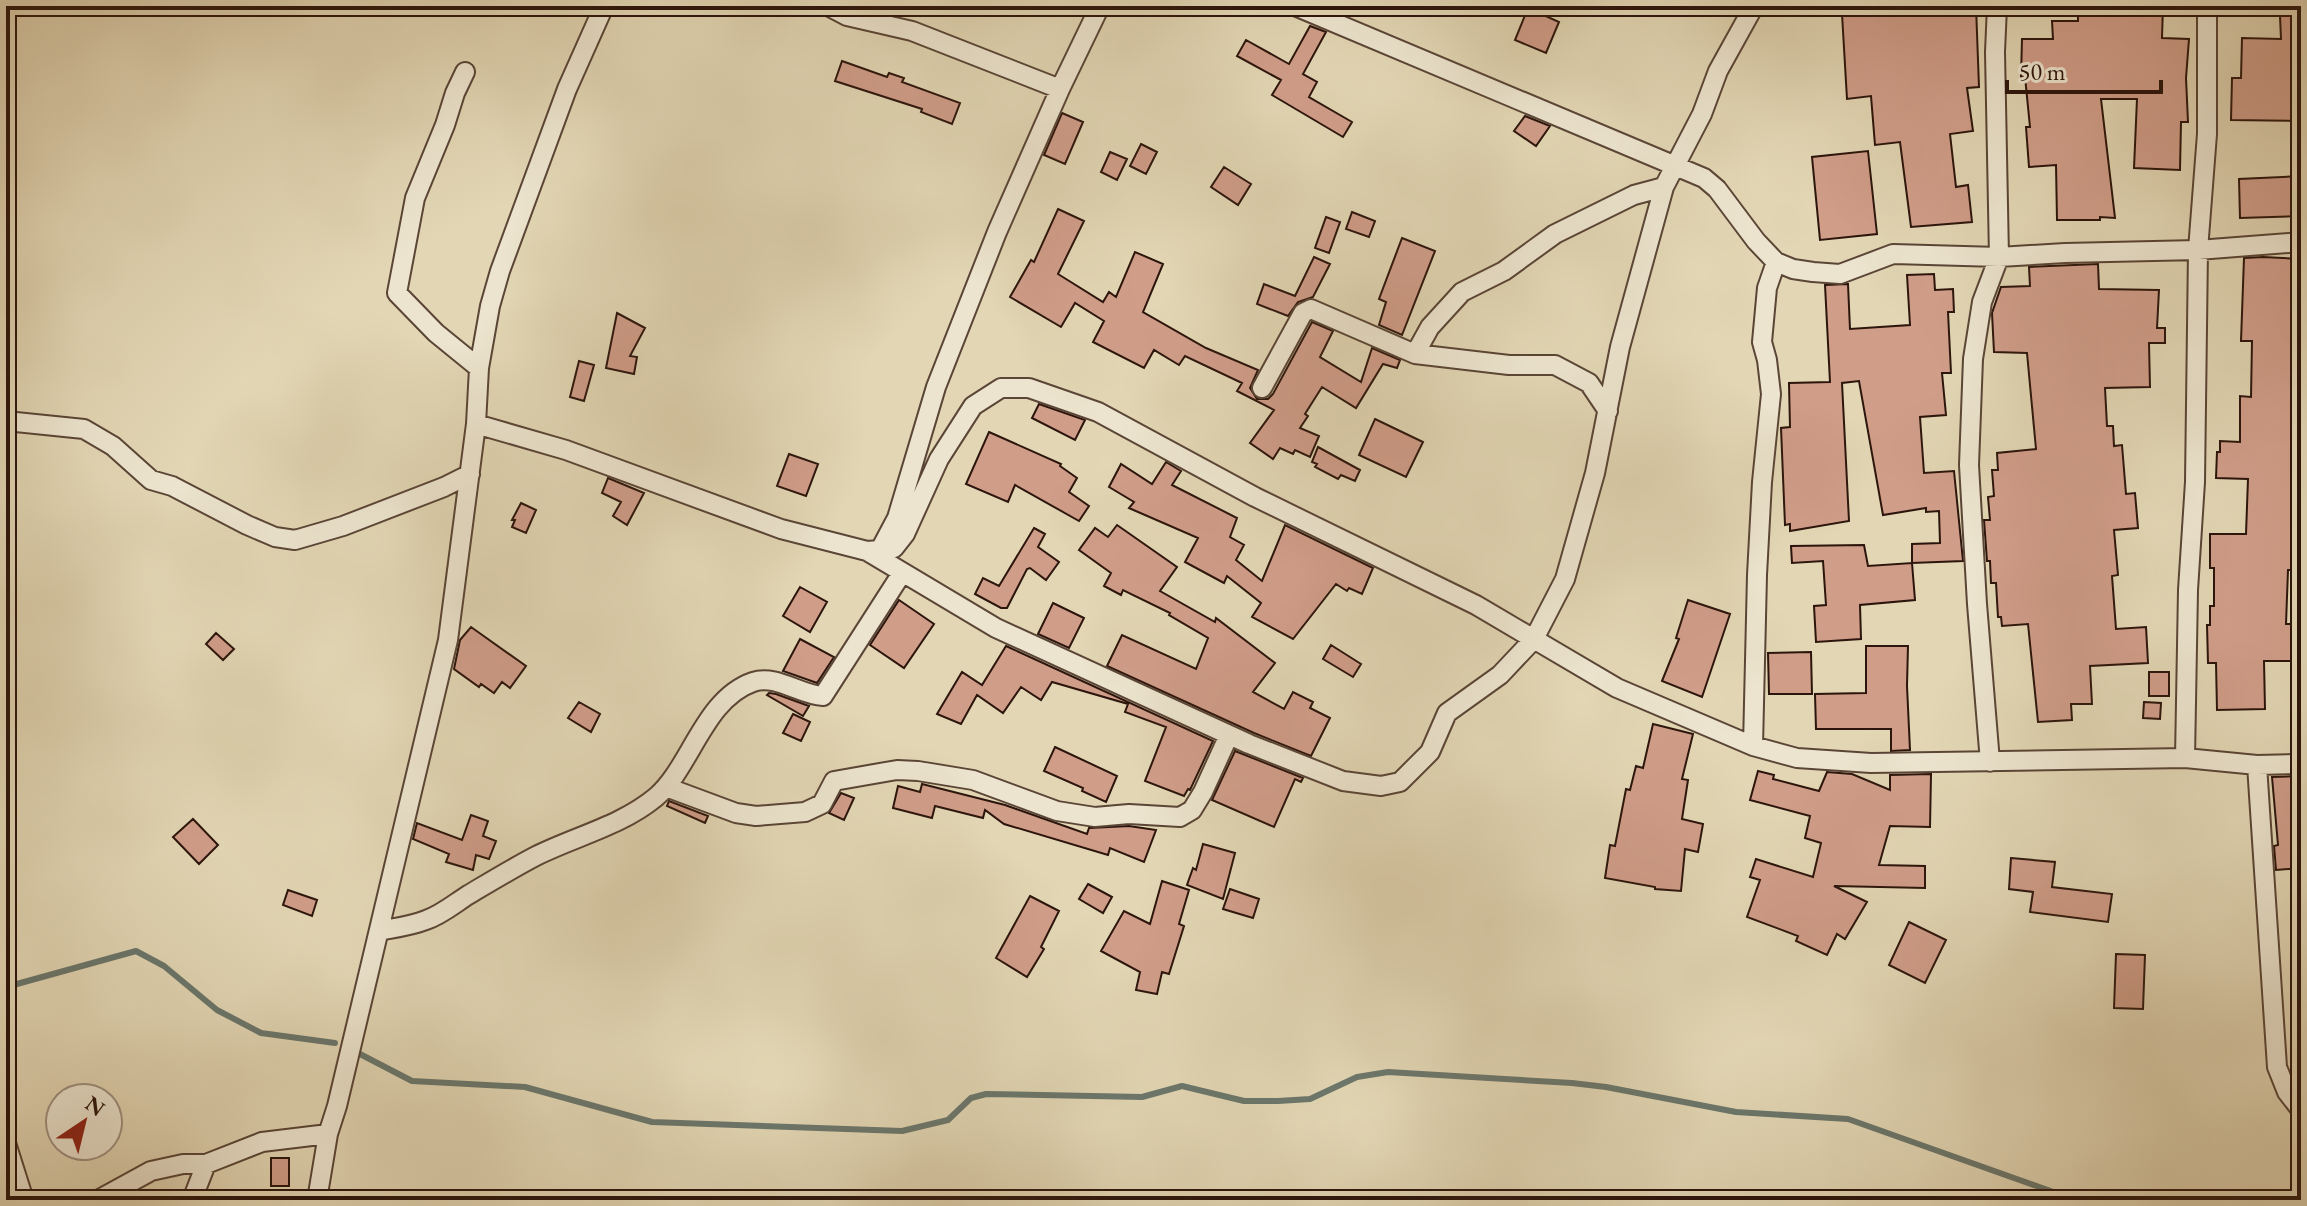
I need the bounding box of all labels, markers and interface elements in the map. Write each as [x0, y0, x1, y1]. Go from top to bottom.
scale bar [2007, 44, 2161, 94]
text: 50 m [2019, 56, 2066, 87]
north arrow [44, 1082, 124, 1162]
text: N [80, 1089, 111, 1123]

